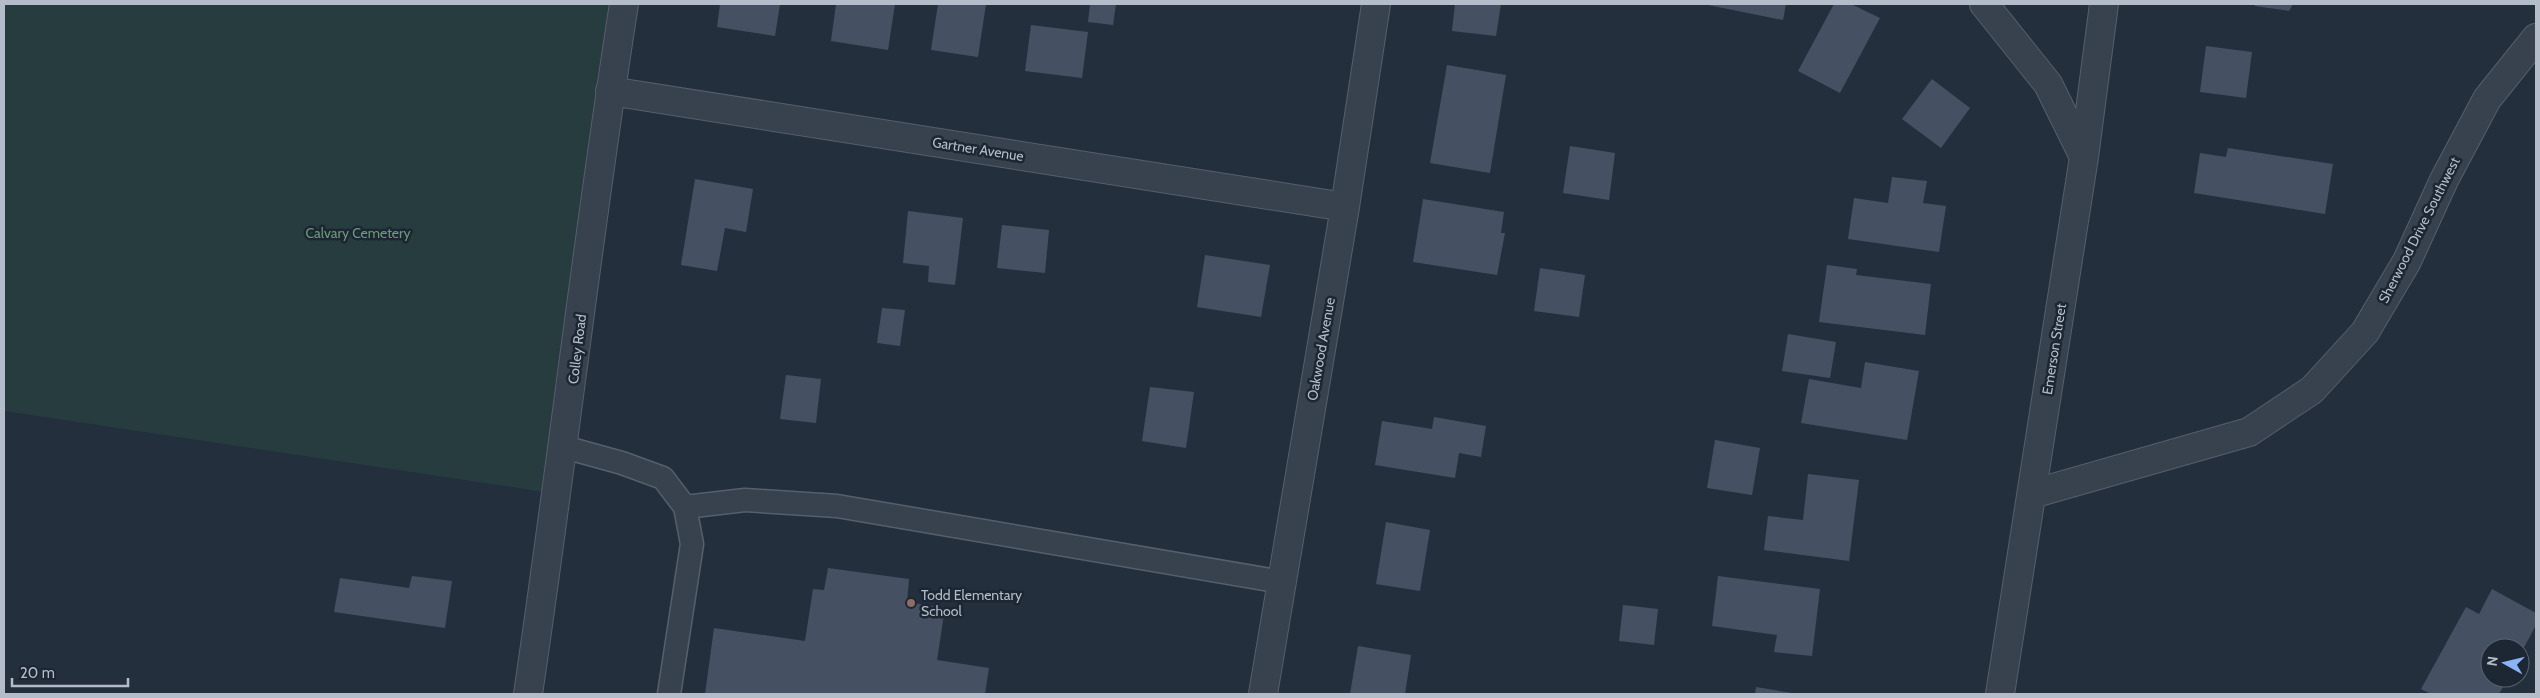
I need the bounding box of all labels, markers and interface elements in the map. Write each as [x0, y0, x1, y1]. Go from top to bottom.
street label: Gartner Avenue [931, 133, 1025, 165]
street label: Sherwood Drive Southwest [2374, 154, 2464, 306]
park label: Calvary Cemetery [305, 224, 411, 242]
street label: Oakwood Avenue [1303, 296, 1339, 402]
street label: Emerson Street [2038, 302, 2070, 396]
street label: Colley Road [564, 313, 590, 385]
place label: Todd Elementary School [921, 586, 1022, 620]
marker: Todd Elementary School [905, 597, 917, 609]
north arrow [2480, 638, 2530, 688]
text: N [2483, 655, 2502, 667]
scale bar [12, 656, 129, 688]
text: 20 m [20, 664, 55, 682]

